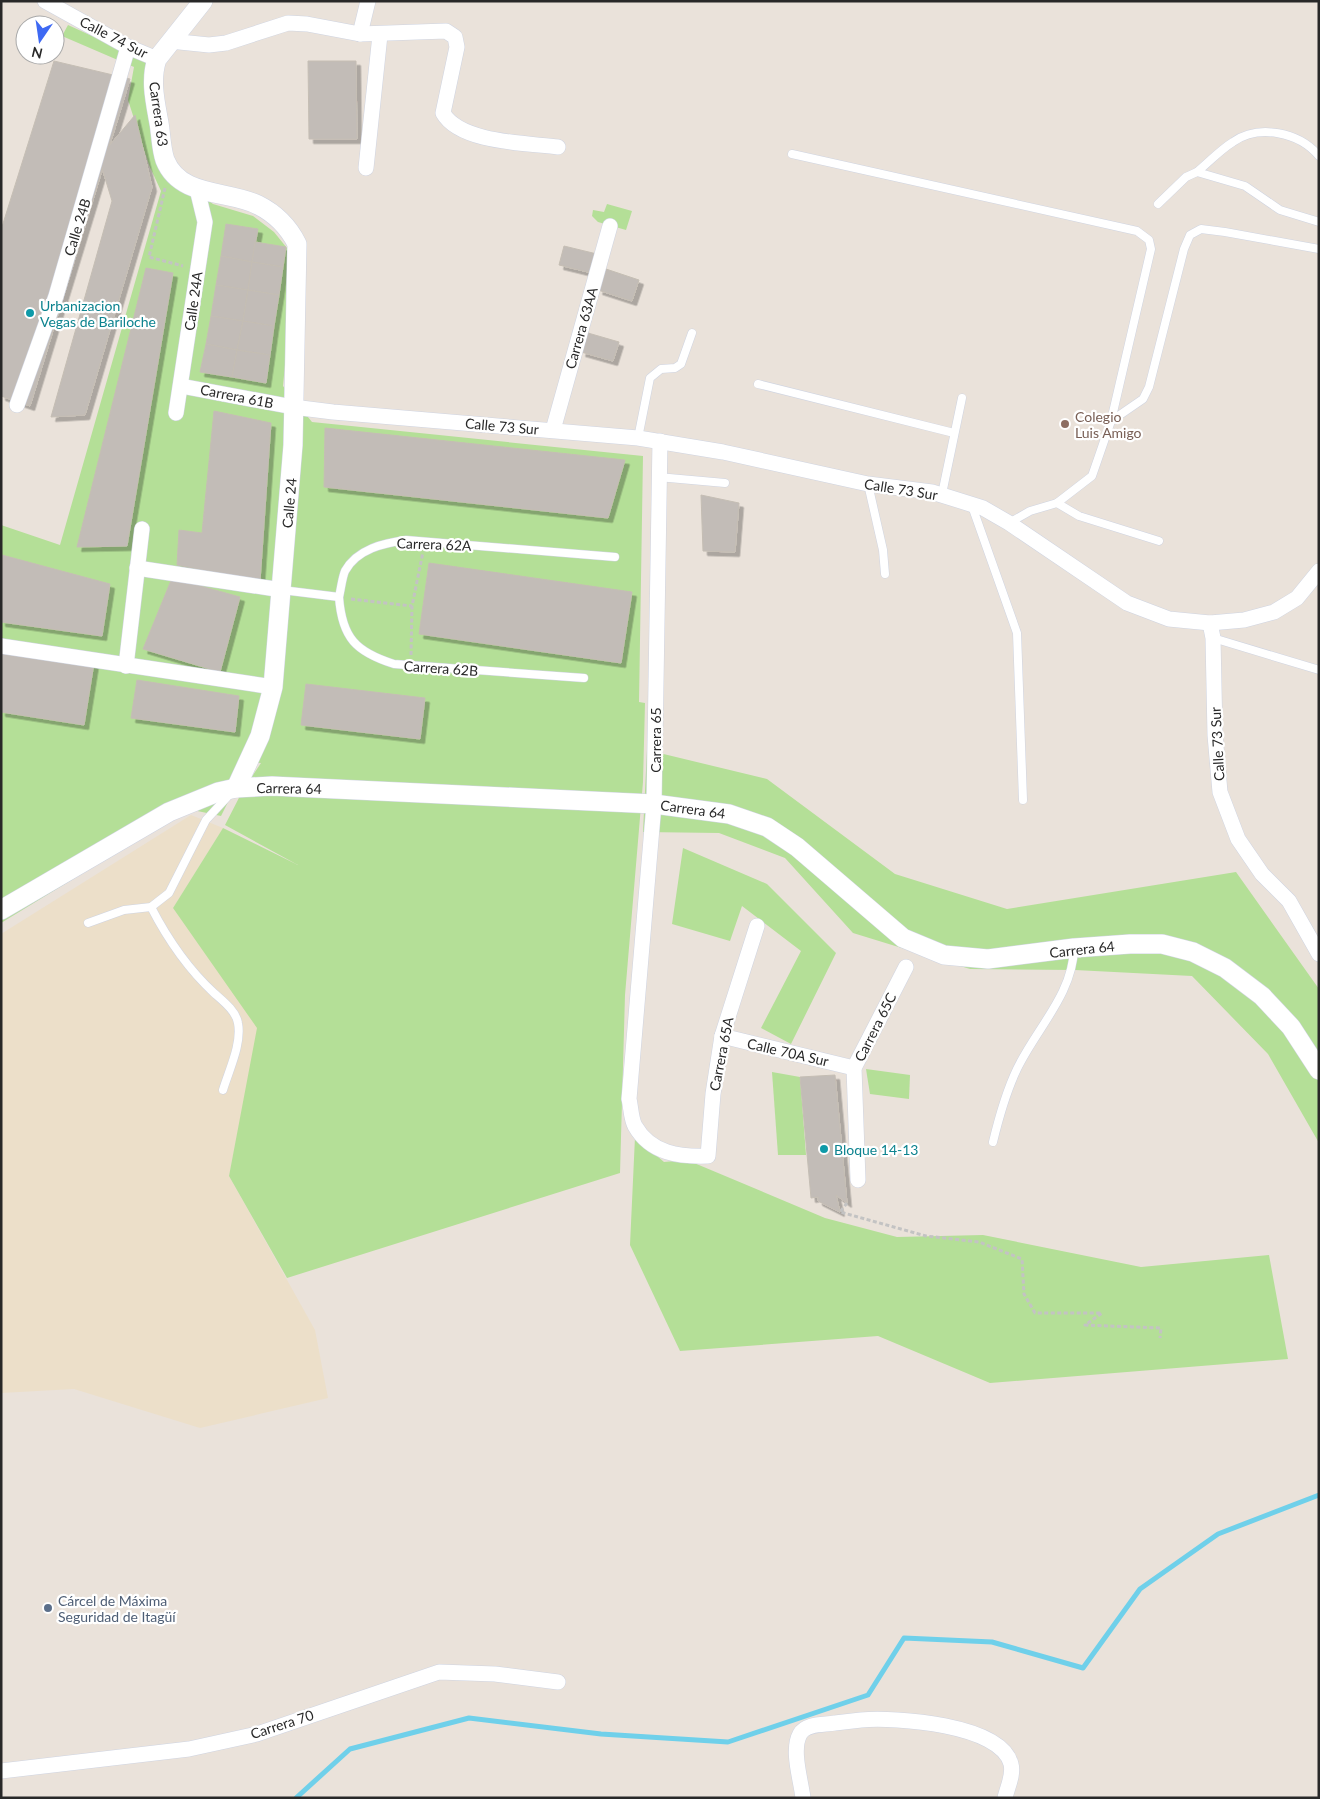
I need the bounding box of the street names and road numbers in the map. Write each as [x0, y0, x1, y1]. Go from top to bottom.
street label: Calle 74 Sur [77, 13, 151, 61]
street label: Carrera 63 [146, 80, 172, 148]
street label: Calle 24B [60, 196, 94, 258]
street label: Calle 24A [180, 270, 206, 332]
street label: Carrera 63AA [561, 285, 601, 371]
street label: Carrera 61B [199, 381, 275, 411]
street label: Calle 73 Sur [464, 414, 540, 438]
street label: Calle 73 Sur [863, 475, 939, 503]
street label: Calle 24 [278, 477, 300, 529]
street label: Carrera 62A [396, 534, 472, 554]
street label: Carrera 62B [403, 657, 479, 679]
street label: Carrera 65 [647, 707, 664, 773]
street label: Calle 73 Sur [1207, 707, 1227, 781]
street label: Carrera 64 [256, 779, 322, 797]
street label: Carrera 64 [659, 796, 727, 822]
street label: Carrera 64 [1049, 937, 1115, 961]
street label: Carrera 65C [850, 989, 900, 1064]
street label: Carrera 65A [706, 1015, 737, 1092]
street label: Calle 70A Sur [746, 1034, 830, 1070]
street label: Carrera 70 [248, 1706, 316, 1742]

